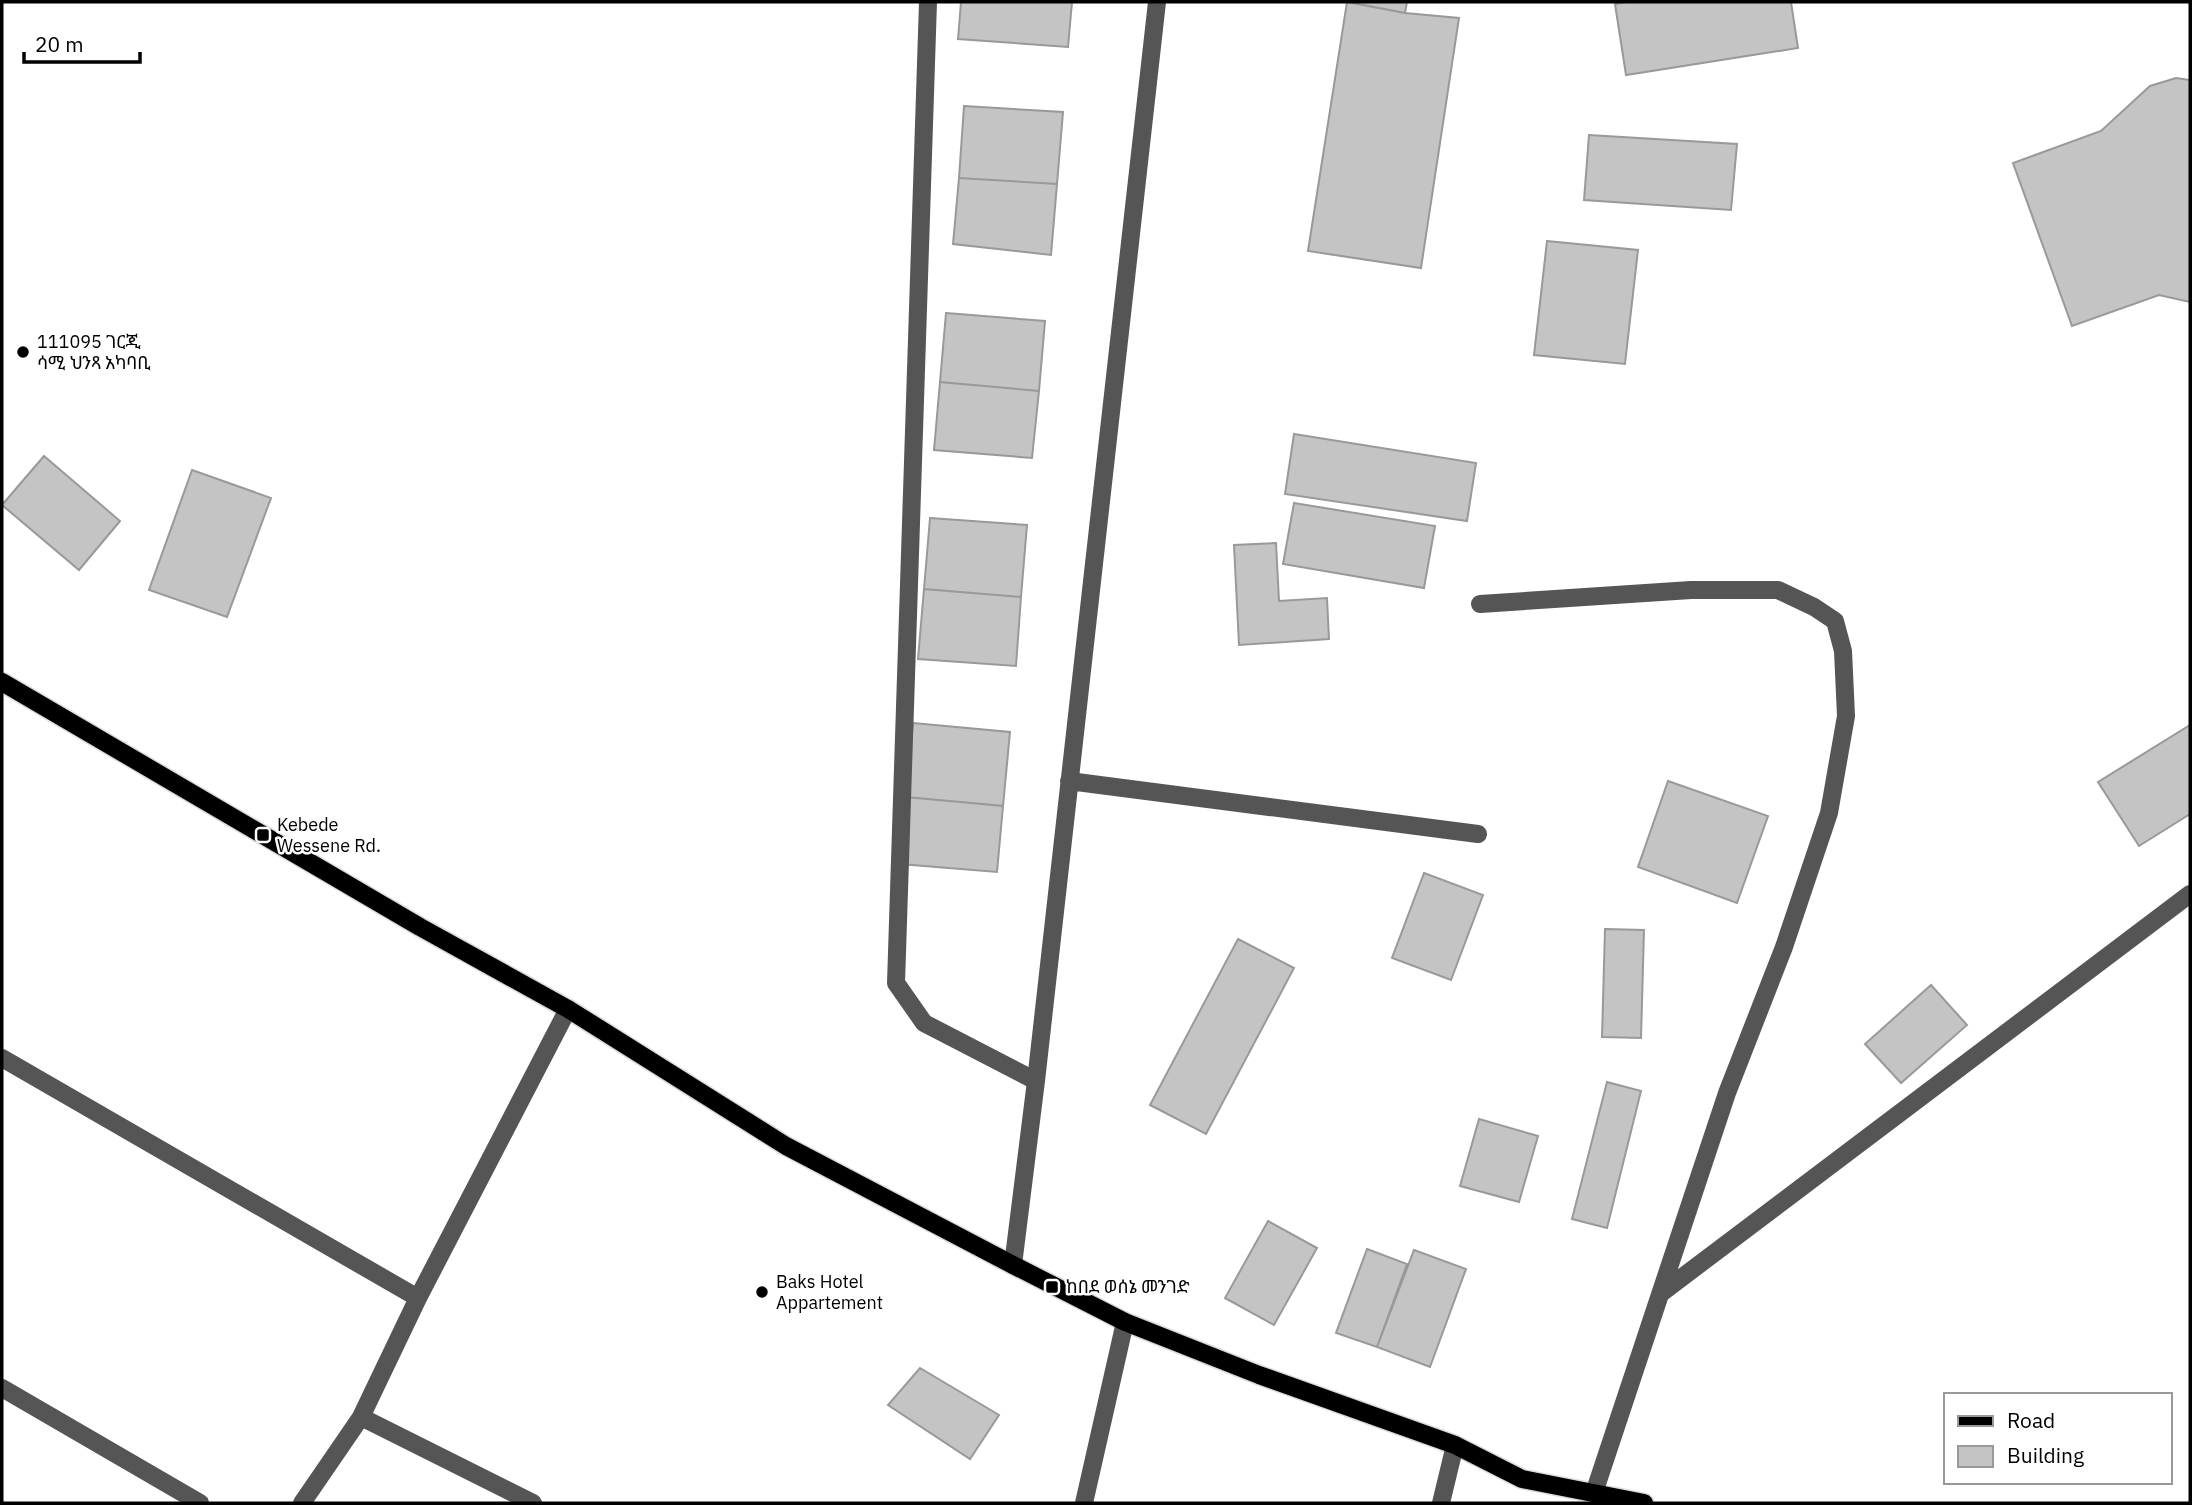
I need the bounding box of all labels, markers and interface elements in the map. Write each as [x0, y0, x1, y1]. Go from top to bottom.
scale bar [24, 21, 140, 65]
text: 20 m [35, 30, 84, 58]
place label: 111095 ገርጂ ሳሚ ህንጻ አካባቢ [37, 330, 151, 374]
marker: 111095 ገርጂ ሳሚ ህንጻ አካባቢ [15, 344, 31, 360]
place label: Kebede Wessene Rd. [277, 813, 381, 857]
marker: Kebede Wessene Rd. [255, 827, 271, 843]
place label: Baks Hotel Appartement [776, 1270, 883, 1314]
place label: ከበደ ወሰኔ መንገድ [1066, 1275, 1190, 1298]
marker: ከበደ ወሰኔ መንገድ [1044, 1279, 1060, 1295]
marker: Baks Hotel Appartement [754, 1284, 770, 1300]
legend [1944, 1393, 2171, 1484]
text: Road [2007, 1406, 2055, 1434]
text: Building [2007, 1441, 2084, 1469]

